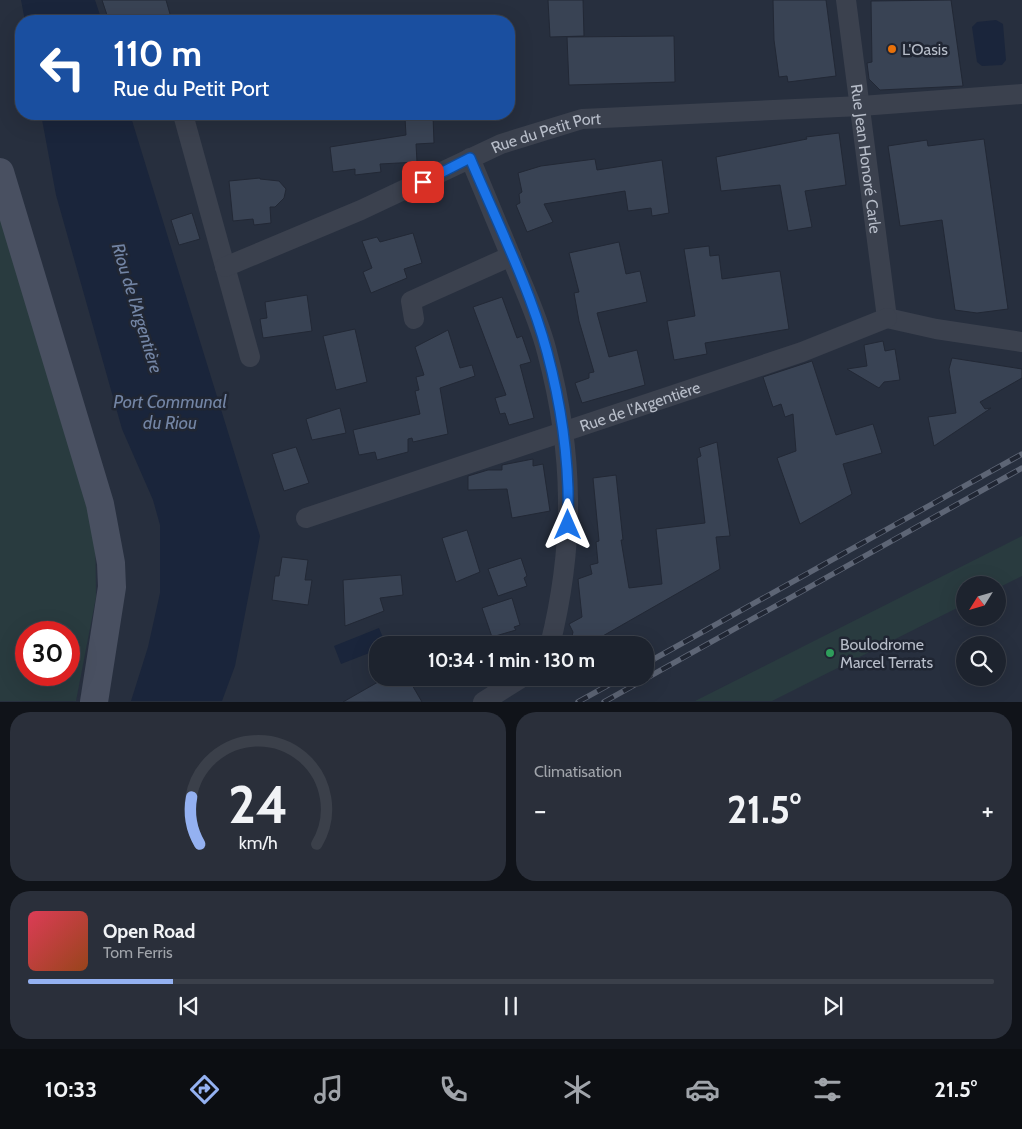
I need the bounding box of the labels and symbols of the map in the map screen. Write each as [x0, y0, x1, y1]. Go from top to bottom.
place label: L'Oasis [902, 40, 948, 59]
marker: L'Oasis [886, 43, 898, 55]
street label: Rue Jean Honoré Carle [847, 83, 885, 235]
street label: Rue du Petit Port [488, 109, 602, 157]
pin [402, 161, 444, 203]
water label: Riou de l'Argentière [107, 240, 167, 376]
street label: Rue de l'Argentière [577, 378, 703, 436]
water label: Port Communal du Riou [113, 391, 228, 434]
position arrow [541, 498, 593, 550]
north arrow [956, 576, 1006, 626]
speed limit sign: 30 [15, 621, 80, 686]
place label: Boulodrome Marcel Terrats [840, 635, 934, 672]
marker: Boulodrome Marcel Terrats [824, 647, 836, 659]

